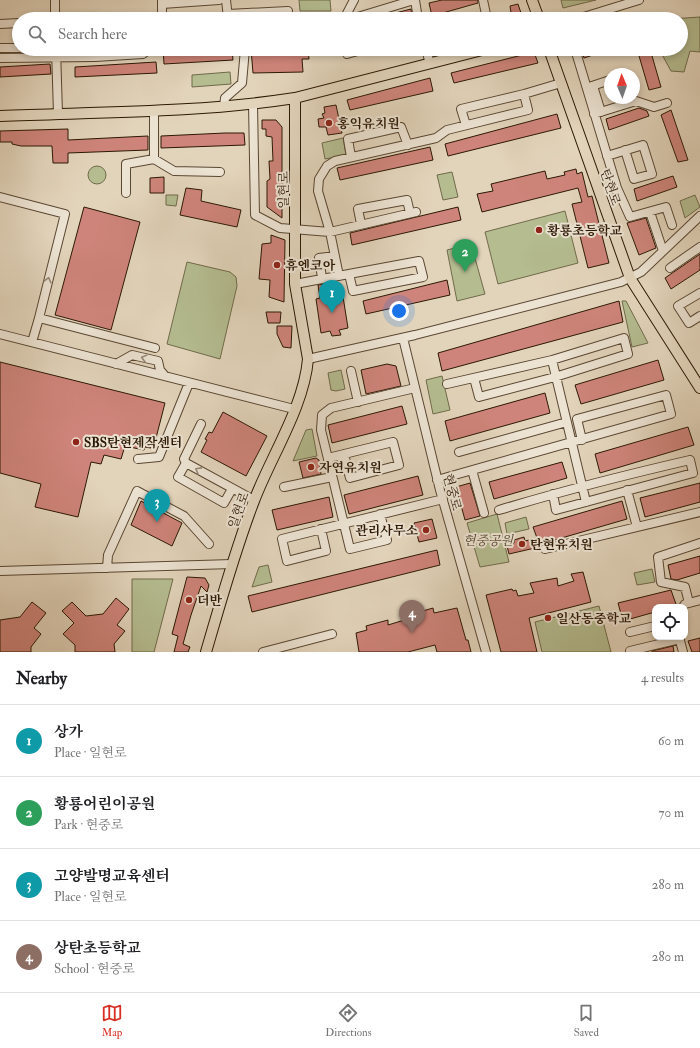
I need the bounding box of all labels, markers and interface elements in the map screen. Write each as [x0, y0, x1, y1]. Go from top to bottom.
search box [12, 12, 688, 56]
icon: search [26, 23, 48, 45]
text: Search here [58, 25, 127, 44]
north arrow [604, 68, 640, 104]
place label: 홍익유치원 [337, 116, 400, 132]
marker: 홍익유치원 [324, 118, 334, 128]
street label: 탄현로 [596, 167, 624, 208]
street label: 일현로 [276, 171, 292, 209]
place label: 황룡초등학교 [547, 223, 623, 239]
marker: 황룡초등학교 [534, 225, 544, 235]
pin: 2 [452, 239, 478, 272]
place label: 휴엔코아 [285, 258, 336, 274]
marker: 휴엔코아 [272, 260, 282, 270]
one-way arrow [44, 277, 52, 283]
pin: 1 [319, 280, 345, 313]
your location [389, 301, 409, 321]
one-way arrow [141, 354, 148, 363]
place label: SBS탄현제작센터 [84, 435, 182, 451]
marker: SBS탄현제작센터 [71, 437, 81, 447]
place label: 자연유치원 [319, 460, 382, 476]
marker: 자연유치원 [306, 462, 316, 472]
one-way arrow [195, 468, 202, 475]
street label: 현중로 [439, 472, 465, 513]
pin: 3 [144, 489, 170, 522]
street label: 일현로 [225, 489, 253, 531]
place label: 관리사무소 [355, 523, 418, 539]
marker: 관리사무소 [421, 525, 431, 535]
park label: 현중공원 [463, 533, 515, 549]
place label: 탄현유치원 [530, 537, 593, 553]
marker: 탄현유치원 [517, 539, 527, 549]
place label: 더반 [197, 593, 223, 609]
marker: 더반 [184, 595, 194, 605]
pin: 4 [399, 600, 425, 633]
map controls [652, 604, 688, 640]
button: locate [652, 604, 688, 640]
place label: 일산동중학교 [556, 611, 632, 627]
marker: 일산동중학교 [543, 613, 553, 623]
text: Nearby [16, 668, 67, 689]
text: 4 results [641, 670, 684, 686]
text: 상가 [54, 723, 83, 742]
text: 1 [27, 733, 31, 749]
text: 60 m [658, 733, 684, 749]
text: Place · 일현로 [54, 745, 127, 761]
text: 황룡어린이공원 [54, 795, 155, 814]
text: 2 [26, 805, 32, 821]
text: 70 m [659, 805, 684, 821]
text: Park · 현중로 [54, 817, 123, 833]
text: 고양발명교육센터 [54, 867, 170, 886]
text: 3 [27, 877, 32, 893]
text: 280 m [652, 877, 684, 893]
text: Place · 일현로 [54, 889, 127, 905]
text: 상탄초등학교 [54, 939, 141, 958]
text: 4 [25, 949, 33, 965]
text: 280 m [652, 949, 684, 965]
text: School · 현중로 [54, 961, 135, 977]
tab: Map [101, 1002, 123, 1039]
tab: Directions [325, 1002, 372, 1039]
tab: Saved [574, 1002, 599, 1039]

